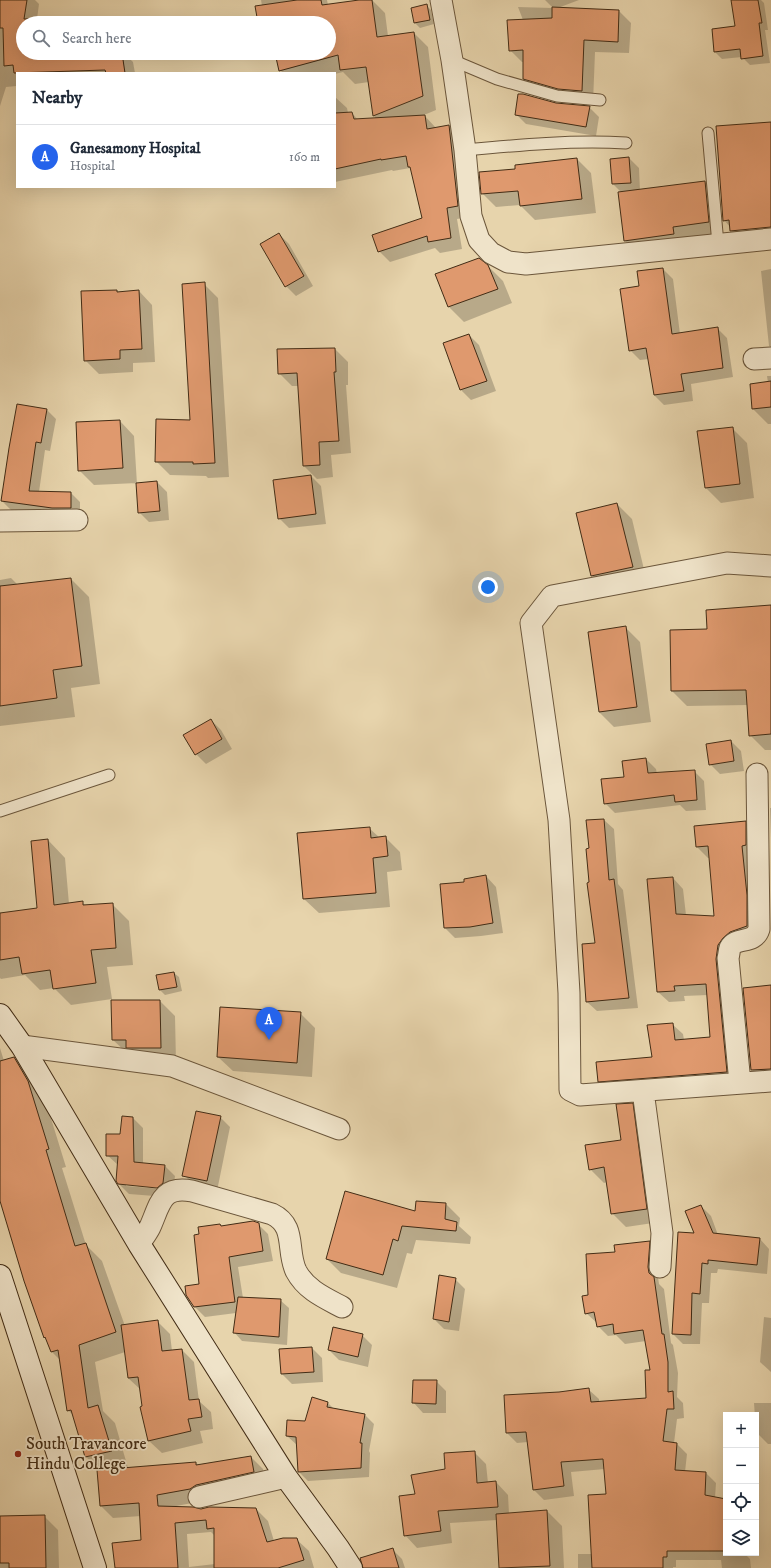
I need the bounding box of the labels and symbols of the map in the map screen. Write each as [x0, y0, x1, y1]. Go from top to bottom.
your location [478, 577, 498, 597]
pin: A [256, 1007, 282, 1040]
place label: South Travancore Hindu College [26, 1433, 146, 1475]
marker: South Travancore Hindu College [13, 1449, 23, 1459]

